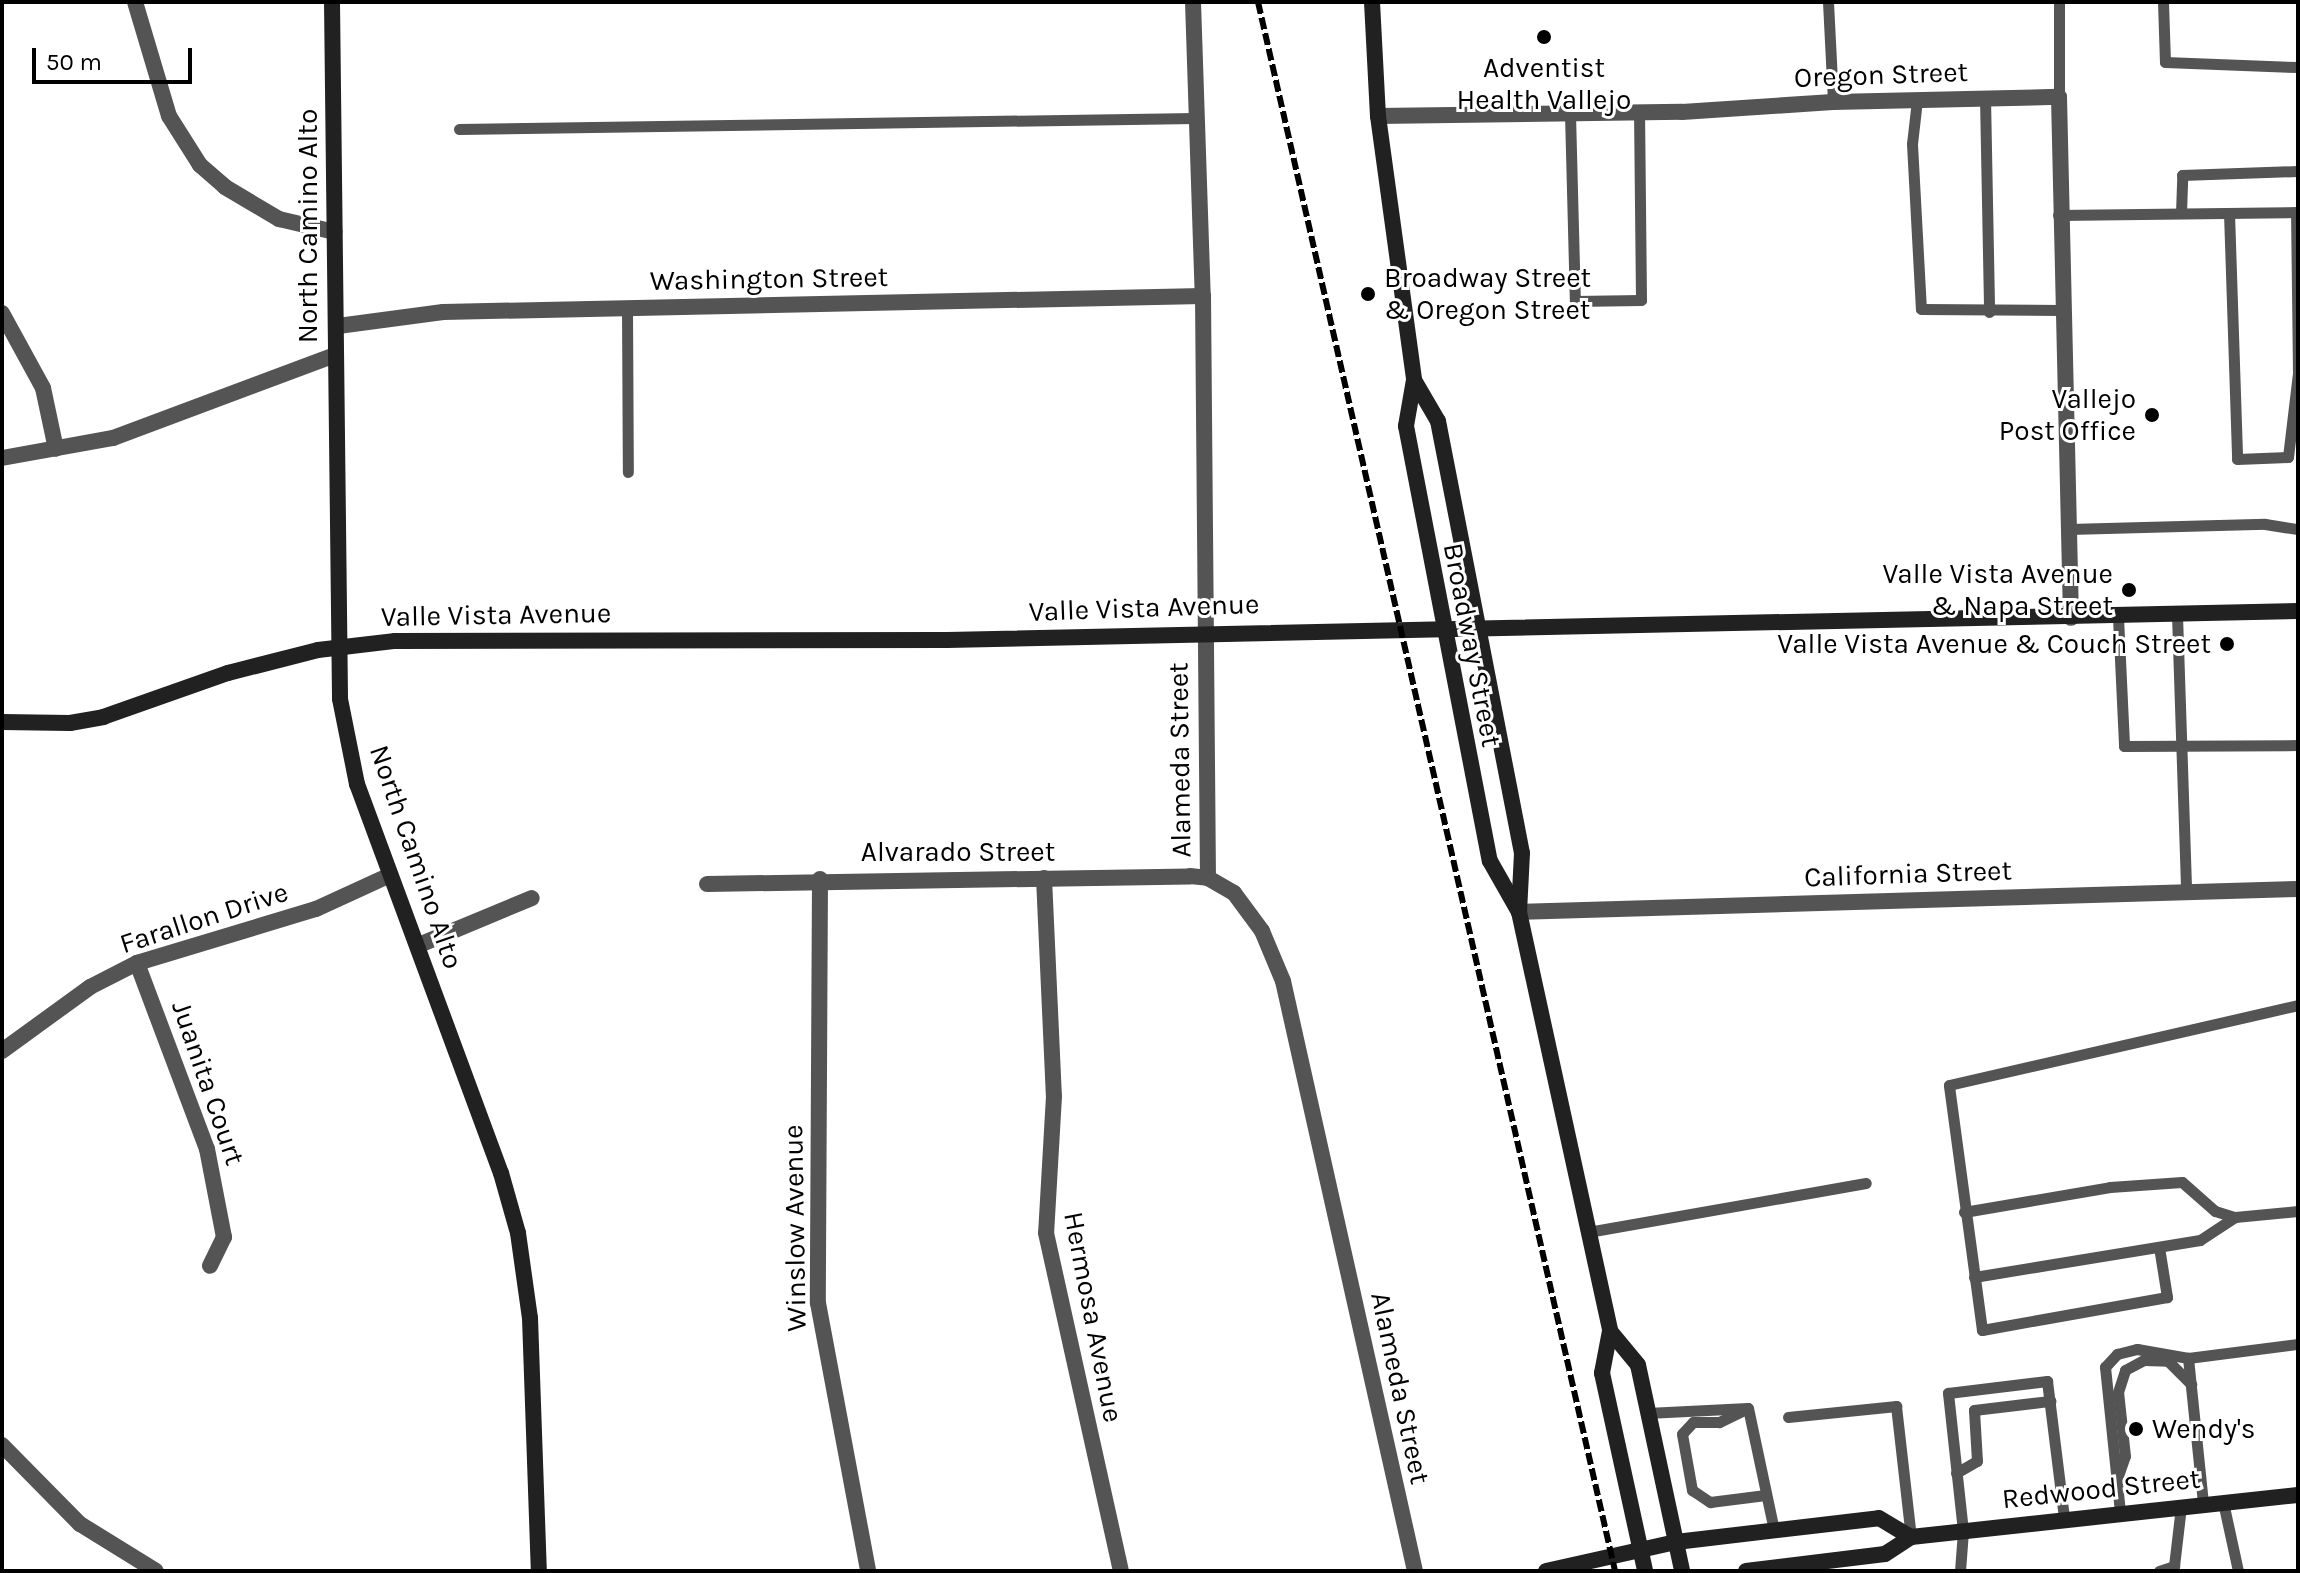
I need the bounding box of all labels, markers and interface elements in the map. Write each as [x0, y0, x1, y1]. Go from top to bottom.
marker: Adventist Health Vallejo [1533, 26, 1555, 48]
scale bar [36, 32, 196, 82]
text: 50 m [46, 48, 102, 76]
place label: Adventist Health Vallejo [1457, 51, 1631, 117]
street label: Oregon Street [1793, 55, 1969, 95]
street label: North Camino Alto [291, 109, 325, 343]
street label: Washington Street [650, 260, 888, 298]
place label: Broadway Street & Oregon Street [1384, 261, 1591, 327]
marker: Broadway Street & Oregon Street [1359, 285, 1377, 303]
place label: Vallejo Post Office [1999, 382, 2136, 448]
marker: Vallejo Post Office [2143, 406, 2161, 424]
street label: Broadway Street [1436, 540, 1508, 750]
place label: Valle Vista Avenue & Napa Street [1882, 557, 2113, 623]
marker: Valle Vista Avenue & Napa Street [2120, 581, 2138, 599]
street label: Valle Vista Avenue [1028, 587, 1260, 629]
street label: Valle Vista Avenue [380, 596, 612, 634]
place label: Valle Vista Avenue & Couch Street [1777, 627, 2211, 661]
marker: Valle Vista Avenue & Couch Street [2218, 635, 2236, 653]
street label: Alameda Street [1161, 662, 1199, 858]
street label: North Camino Alto [362, 741, 470, 973]
street label: Alvarado Street [861, 835, 1055, 869]
street label: California Street [1804, 854, 2012, 894]
street label: Farallon Drive [116, 875, 292, 961]
street label: Juanita Court [164, 996, 252, 1170]
street label: Winslow Avenue [776, 1124, 814, 1332]
street label: Hermosa Avenue [1056, 1209, 1130, 1425]
street label: Alameda Street [1363, 1289, 1437, 1487]
place label: Wendy's [2152, 1412, 2256, 1446]
marker: Wendy's [2127, 1420, 2145, 1438]
street label: Redwood Street [2000, 1462, 2202, 1516]

